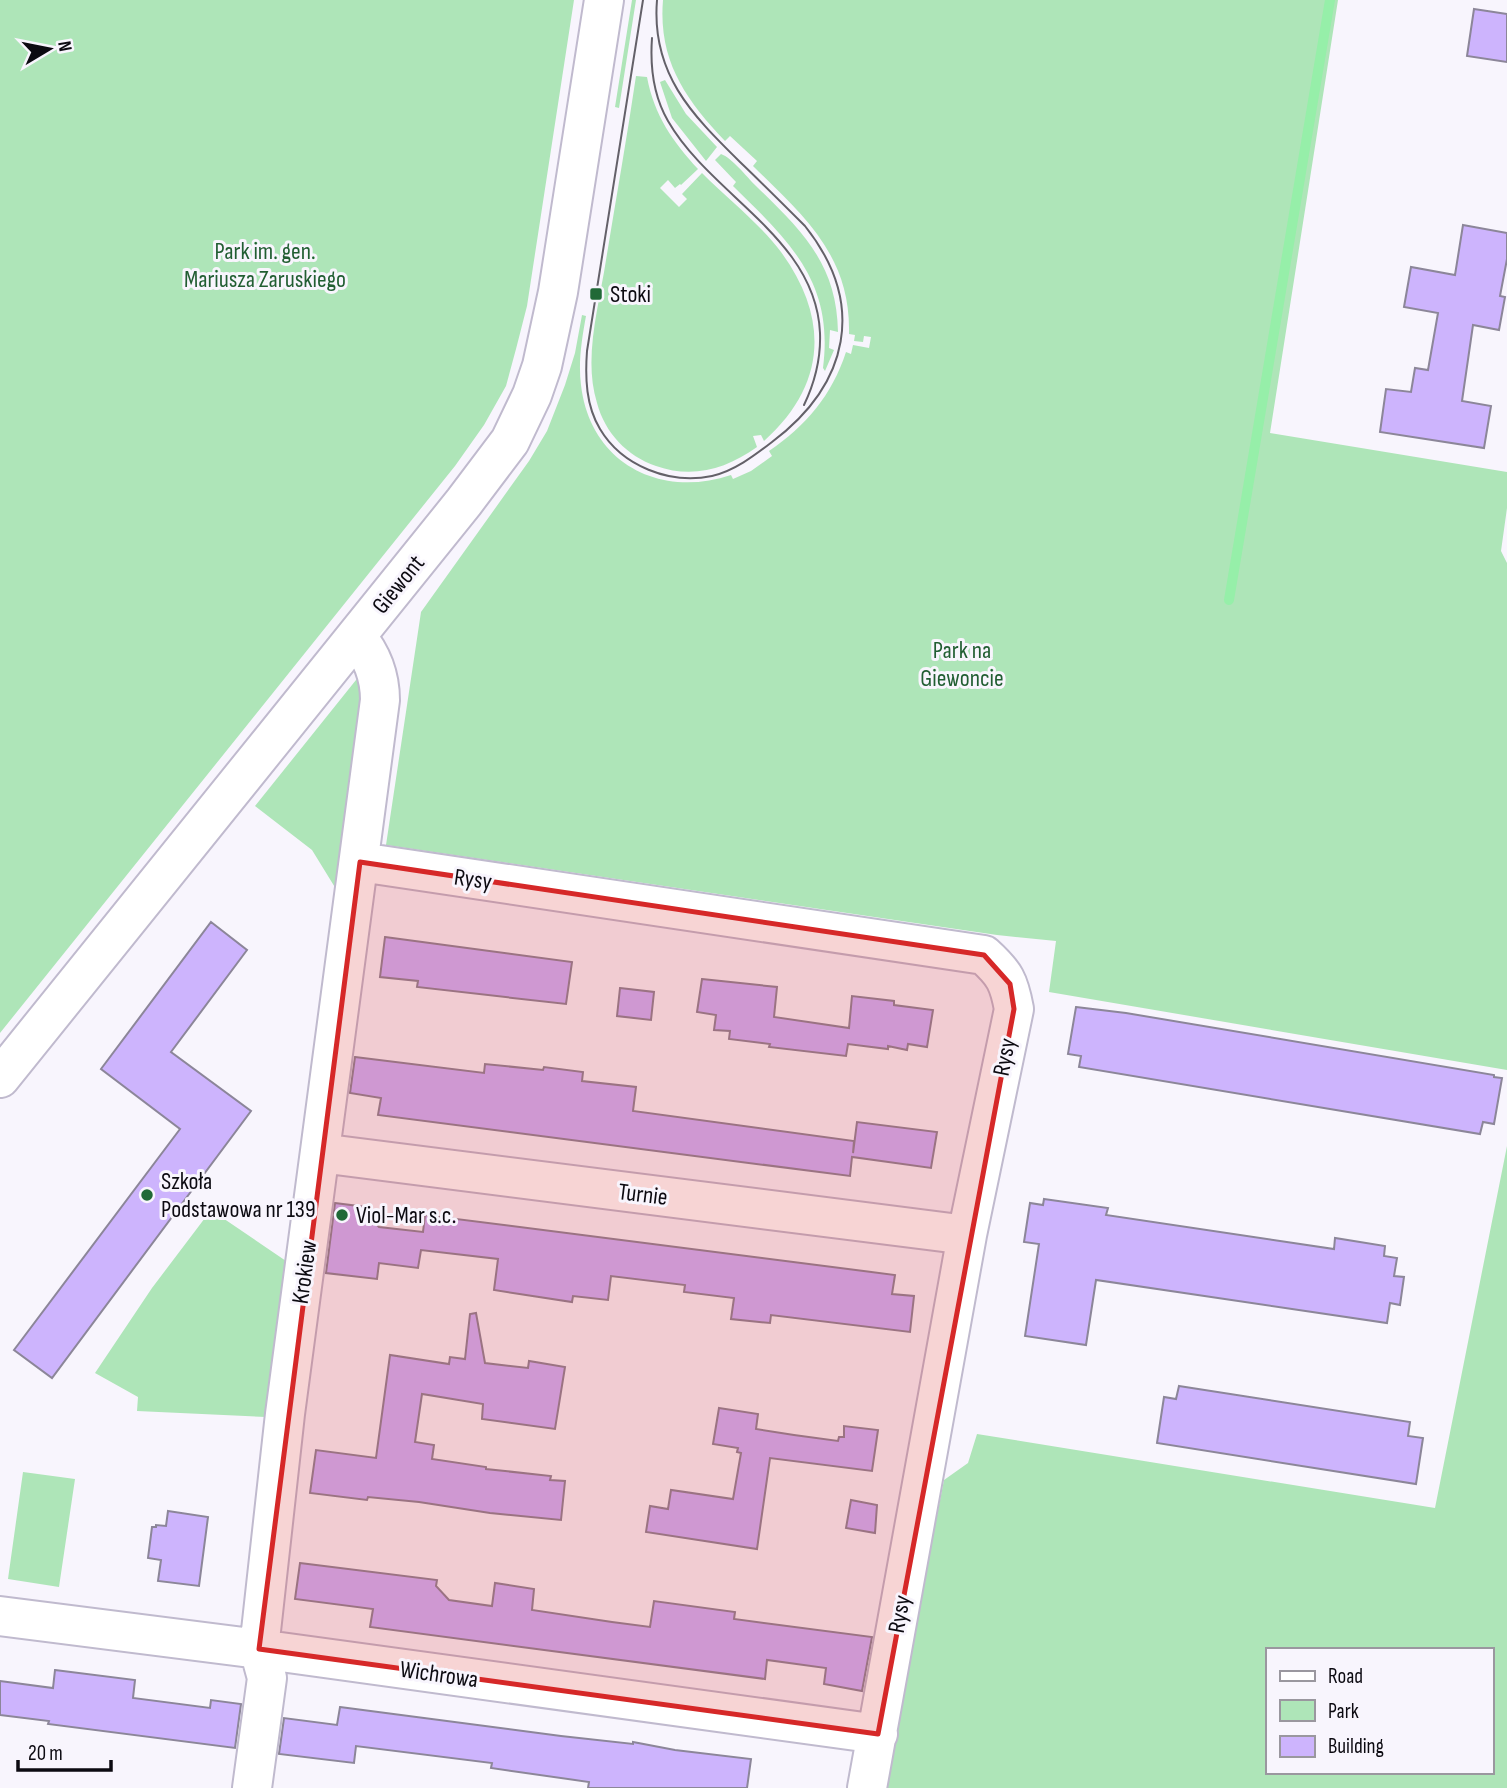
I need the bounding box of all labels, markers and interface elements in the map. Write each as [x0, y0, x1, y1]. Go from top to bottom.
north arrow [14, 14, 84, 84]
text: N [52, 39, 76, 53]
park label: Park im. gen. Mariusza Zaruskiego [184, 237, 346, 294]
place label: Stoki [610, 280, 651, 309]
marker: Stoki [588, 286, 604, 302]
street label: Giewont [366, 549, 431, 620]
park label: Park na Giewoncie [920, 636, 1004, 693]
street label: Rysy [452, 863, 494, 896]
street label: Rysy [987, 1036, 1022, 1078]
place label: Szkoła Podstawowa nr 139 [161, 1167, 316, 1224]
street label: Turnie [617, 1177, 669, 1212]
marker: Szkoła Podstawowa nr 139 [139, 1187, 155, 1203]
place label: Viol-Mar s.c. [356, 1201, 456, 1230]
marker: Viol-Mar s.c. [334, 1207, 350, 1223]
street label: Krokiew [286, 1238, 323, 1306]
street label: Rysy [882, 1593, 917, 1635]
legend [1266, 1648, 1493, 1774]
street label: Wichrowa [398, 1655, 480, 1694]
text: Road [1328, 1664, 1363, 1689]
text: Park [1328, 1699, 1359, 1724]
scale bar [18, 1728, 110, 1772]
text: Building [1328, 1734, 1384, 1759]
text: 20 m [28, 1741, 63, 1766]

